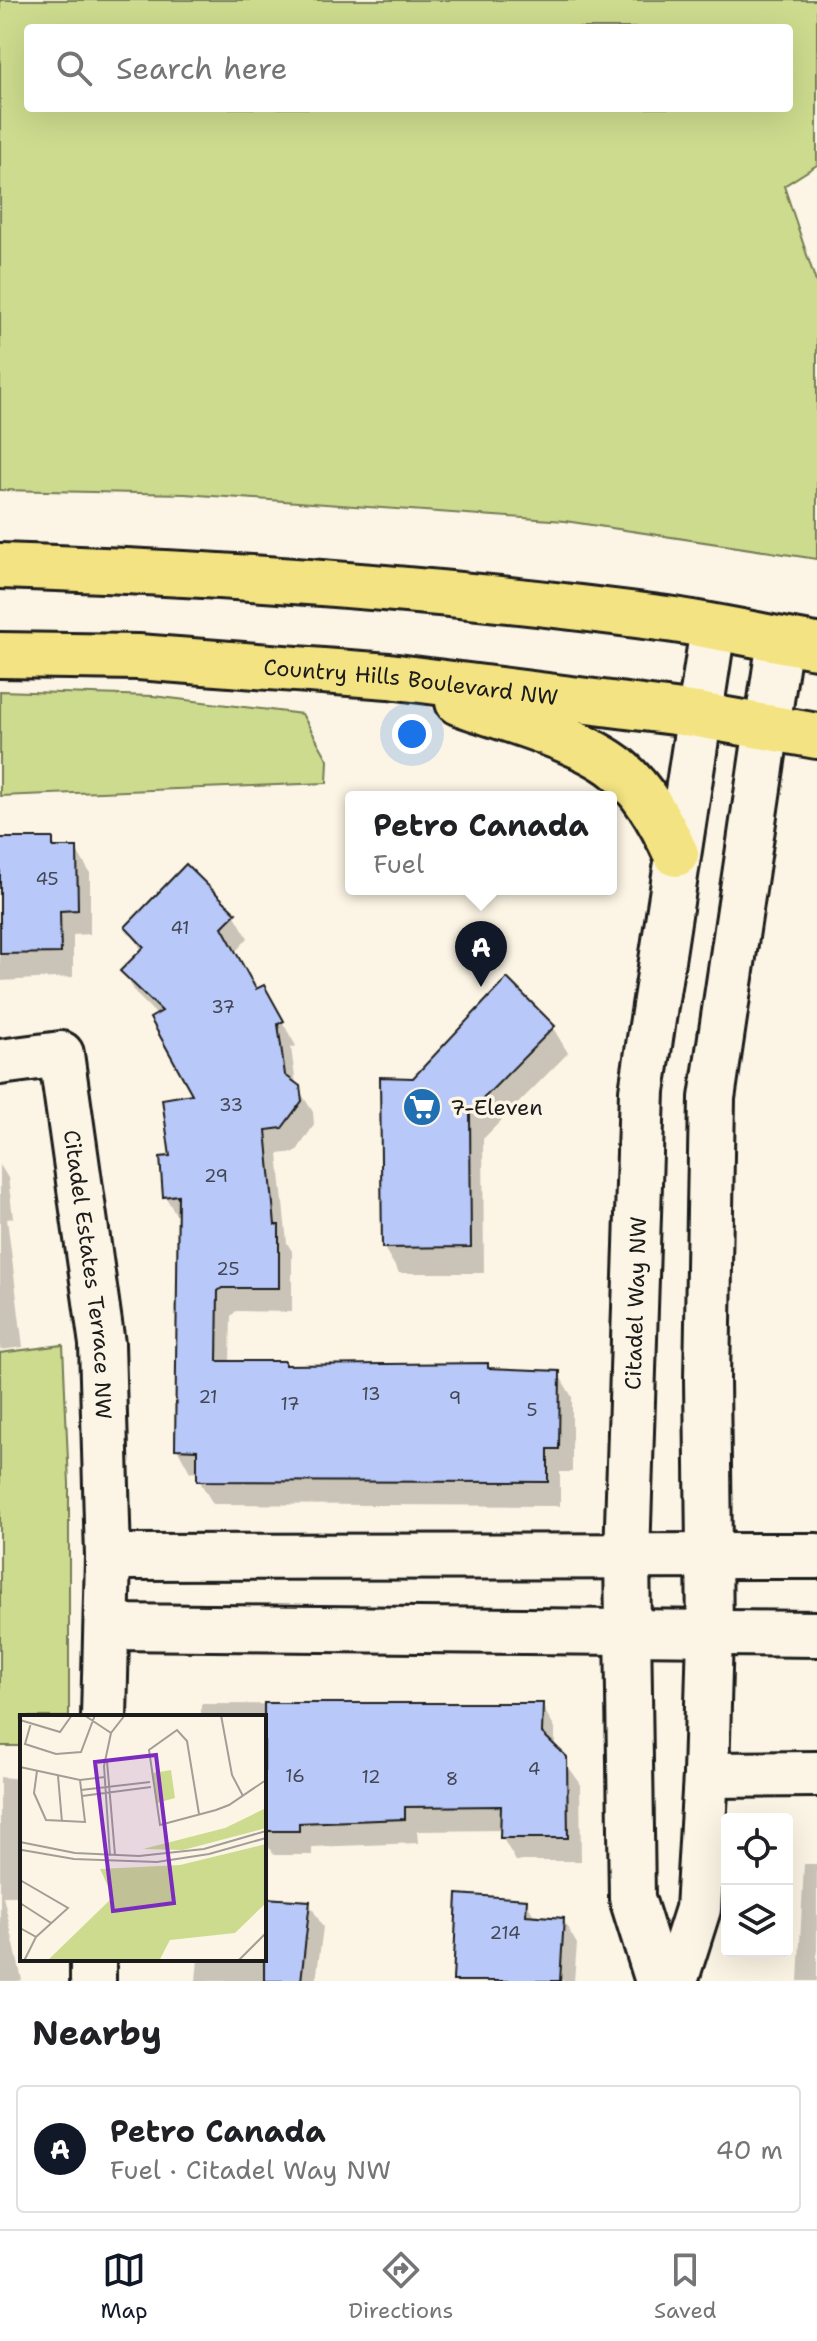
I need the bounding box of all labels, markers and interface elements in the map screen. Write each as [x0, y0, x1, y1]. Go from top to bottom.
search box [24, 24, 793, 112]
icon: search [52, 46, 96, 90]
text: Search here [116, 48, 287, 89]
street label: Country Hills Boulevard NW [262, 652, 560, 712]
your location [392, 714, 432, 754]
popup [345, 791, 617, 895]
text: Petro Canada [373, 805, 589, 846]
text: Fuel [373, 846, 424, 881]
house number: 45 [35, 867, 59, 891]
house number: 41 [170, 916, 190, 940]
pin: A [455, 921, 507, 987]
house number: 37 [211, 995, 235, 1019]
supermarket icon: 7-Eleven [401, 1086, 443, 1128]
house number: 33 [219, 1093, 243, 1117]
place label: 7-Eleven [450, 1093, 543, 1122]
street label: Citadel Estates Terrace NW [57, 1128, 119, 1420]
house number: 29 [204, 1164, 228, 1188]
street label: Citadel Way NW [618, 1216, 652, 1390]
house number: 25 [216, 1257, 240, 1281]
house number: 13 [361, 1382, 381, 1406]
house number: 21 [198, 1385, 218, 1409]
house number: 9 [449, 1386, 461, 1410]
house number: 17 [280, 1392, 300, 1416]
house number: 5 [526, 1398, 538, 1422]
inset map [20, 1715, 266, 1961]
house number: 4 [528, 1757, 540, 1781]
house number: 16 [285, 1764, 305, 1788]
house number: 12 [361, 1765, 381, 1789]
house number: 8 [446, 1767, 458, 1791]
map controls [721, 1813, 793, 1957]
button: locate [721, 1813, 793, 1885]
button: layers [721, 1885, 793, 1957]
house number: 214 [489, 1921, 521, 1945]
text: Nearby [32, 2010, 162, 2056]
text: Petro Canada [110, 2111, 326, 2152]
text: A [50, 2132, 70, 2167]
text: 40 m [716, 2132, 783, 2167]
text: Fuel · Citadel Way NW [110, 2152, 391, 2187]
tab: Map [100, 2248, 148, 2325]
tab: Directions [348, 2248, 453, 2325]
tab: Saved [654, 2248, 717, 2325]

